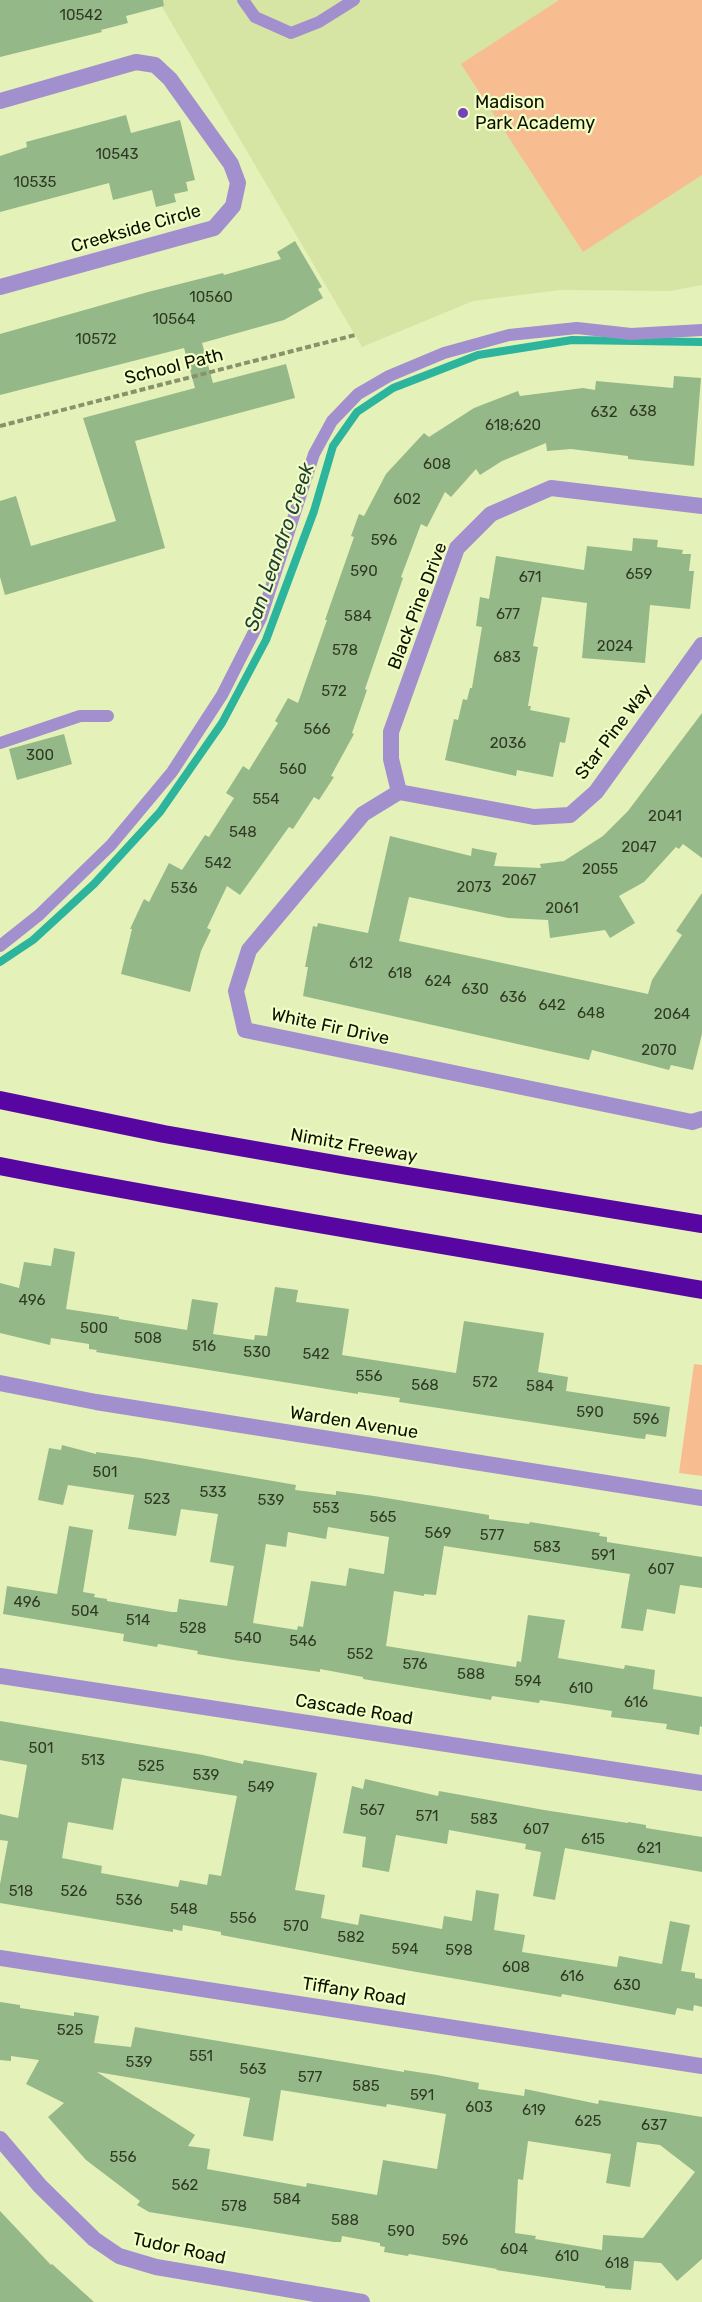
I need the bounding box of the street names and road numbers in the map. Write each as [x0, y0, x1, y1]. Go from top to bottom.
street label: Creekside Circle [69, 200, 203, 258]
street label: School Path [122, 344, 226, 390]
street label: Black Pine Drive [384, 539, 452, 673]
street label: Star Pine Way [571, 680, 657, 784]
street label: White Fir Drive [269, 1004, 391, 1050]
street label: Nimitz Freeway [289, 1124, 419, 1168]
street label: Warden Avenue [288, 1402, 420, 1444]
street label: Cascade Road [294, 1690, 414, 1730]
street label: Tiffany Road [301, 1973, 407, 2011]
street label: Tudor Road [130, 2229, 228, 2269]

